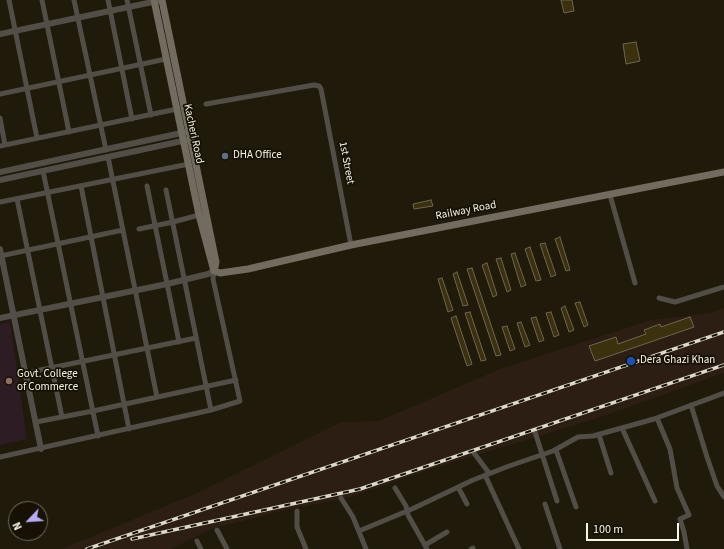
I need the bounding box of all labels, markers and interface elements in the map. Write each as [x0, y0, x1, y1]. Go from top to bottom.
street label: Kacheri Road [180, 103, 206, 165]
street label: 1st Street [335, 140, 357, 186]
place label: DHA Office [233, 149, 282, 163]
marker: DHA Office [220, 151, 230, 161]
street label: Railway Road [435, 199, 497, 223]
place label: Dera Ghazi Khan [640, 354, 715, 368]
marker: Dera Ghazi Khan [625, 355, 637, 367]
place label: Govt. College of Commerce [17, 368, 78, 394]
marker: Govt. College of Commerce [4, 376, 14, 386]
north arrow [8, 501, 48, 541]
scale bar [588, 515, 681, 541]
text: N [9, 519, 26, 532]
text: 100 m [593, 521, 623, 538]

